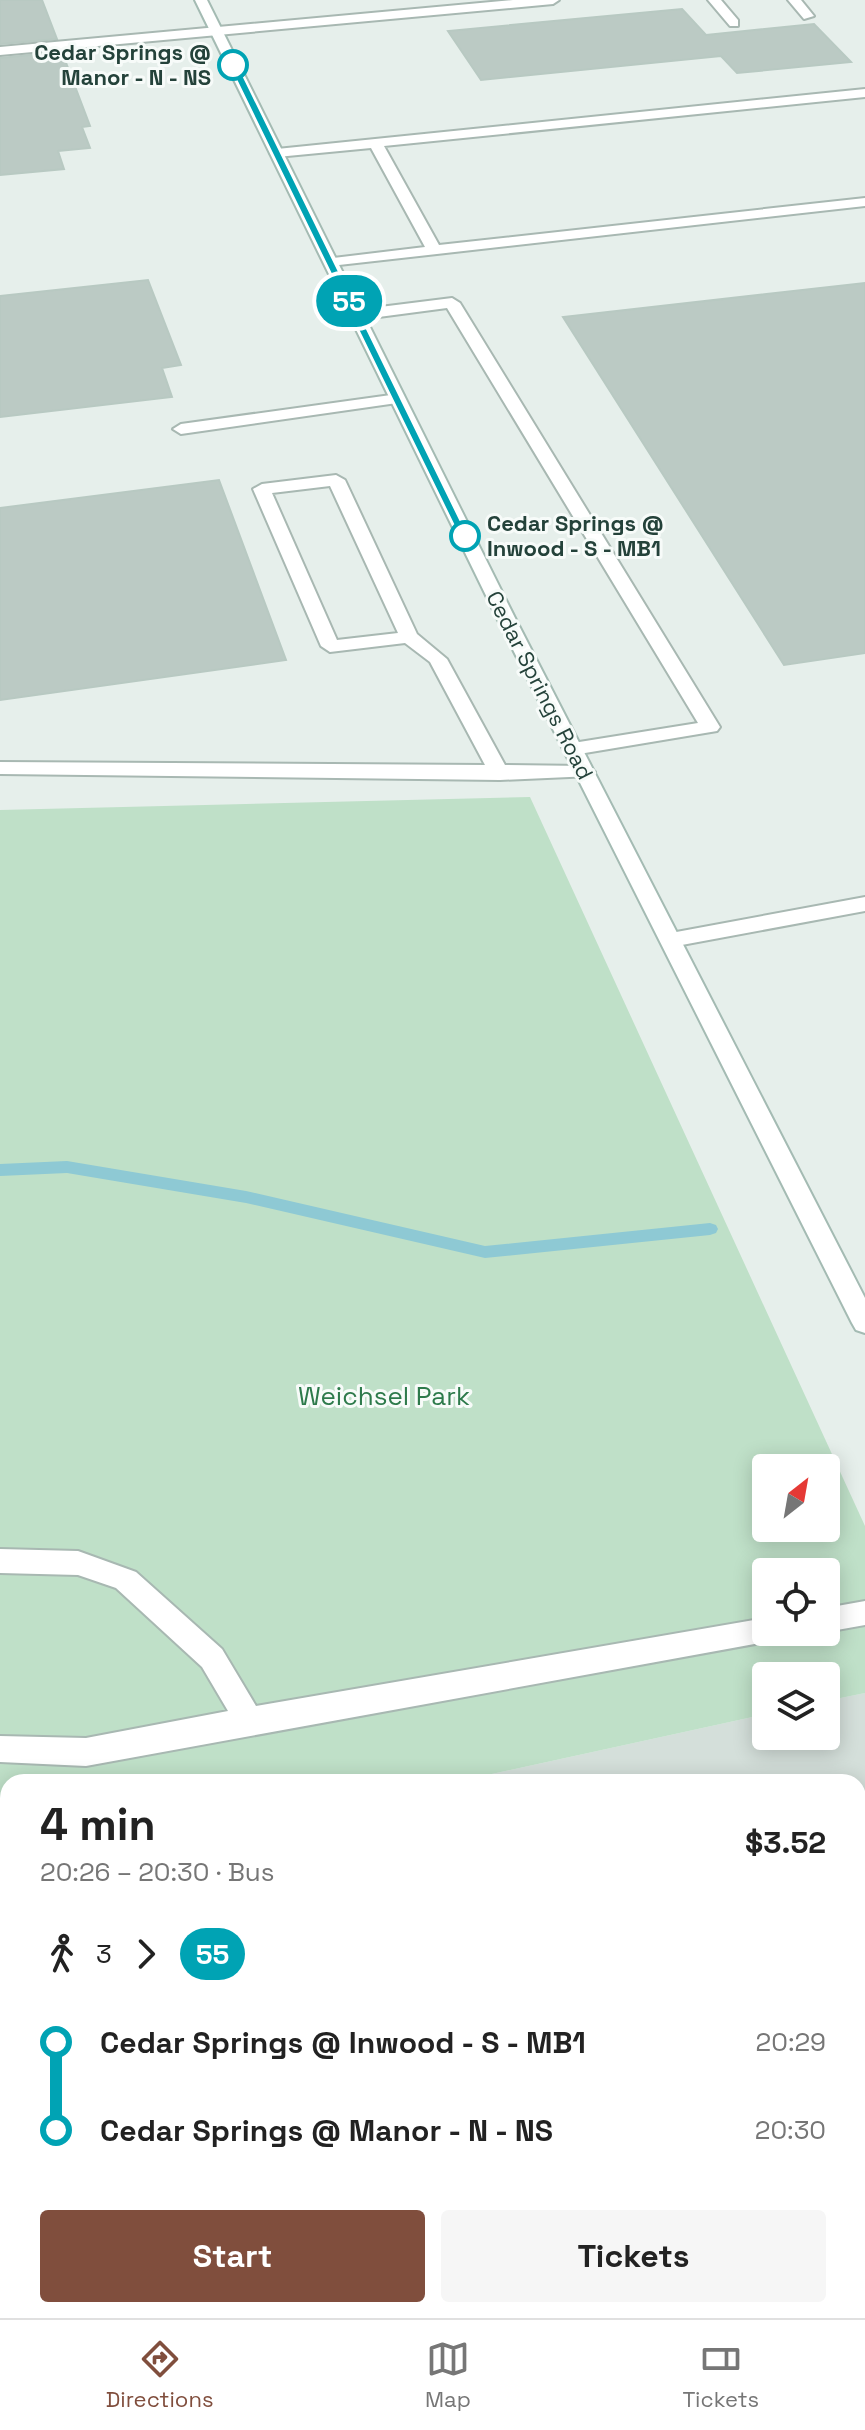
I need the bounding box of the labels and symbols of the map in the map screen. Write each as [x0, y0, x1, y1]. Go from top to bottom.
place label: Cedar Springs @ Manor - N - NS [34, 38, 211, 91]
marker: Cedar Springs @ Manor - N - NS [218, 50, 248, 80]
line badge: 55 [313, 275, 385, 327]
place label: Cedar Springs @ Inwood - S - MB1 [487, 509, 664, 562]
marker: Cedar Springs @ Inwood - S - MB1 [450, 521, 480, 551]
street label: Cedar Springs Road [480, 586, 600, 784]
park label: Weichsel Park [298, 1379, 470, 1413]
north arrow [752, 1454, 840, 1542]

